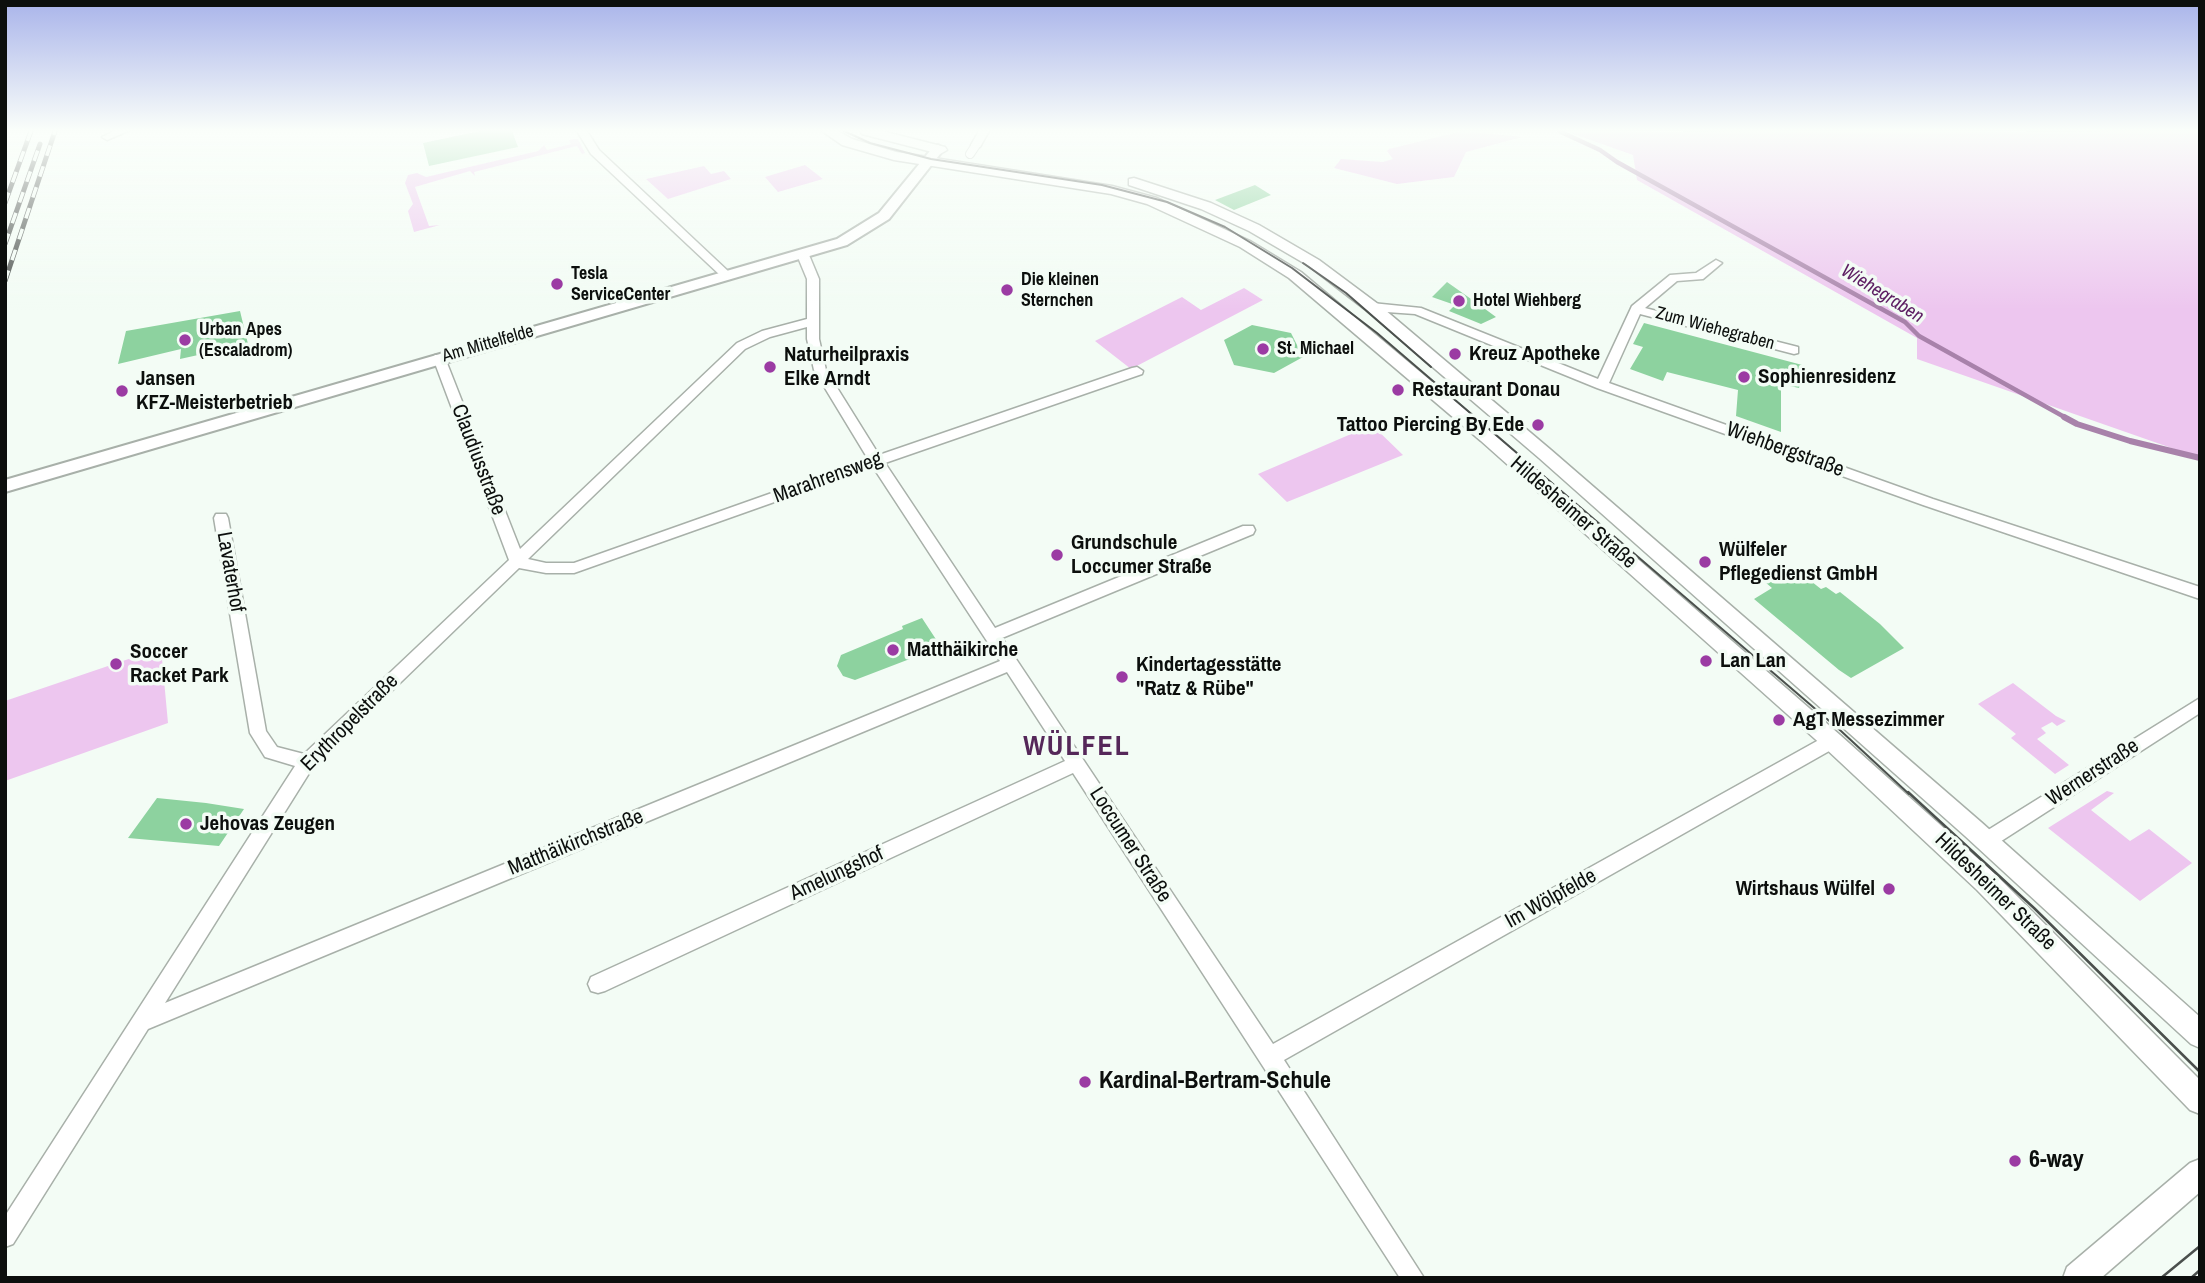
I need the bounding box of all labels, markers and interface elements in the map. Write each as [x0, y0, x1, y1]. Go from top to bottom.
water label: Wiehegraben [1836, 260, 1928, 328]
place label: Tesla ServiceCenter [571, 263, 670, 306]
place label: Die kleinen Sternchen [1021, 269, 1099, 312]
marker: Tesla ServiceCenter [549, 276, 565, 292]
marker: Die kleinen Sternchen [999, 282, 1015, 298]
place label: Hotel Wiehberg [1473, 290, 1581, 312]
marker: Hotel Wiehberg [1451, 293, 1467, 309]
street label: Zum Wiehegraben [1653, 303, 1777, 355]
place label: Urban Apes (Escaladrom) [199, 319, 293, 362]
street label: Am Mittelfelde [440, 321, 536, 367]
marker: Urban Apes (Escaladrom) [177, 332, 193, 348]
place label: St. Michael [1277, 338, 1354, 360]
marker: St. Michael [1255, 341, 1271, 357]
place label: Kreuz Apotheke [1469, 341, 1600, 367]
place label: Naturheilpraxis Elke Arndt [784, 342, 909, 392]
marker: Kreuz Apotheke [1447, 346, 1463, 362]
marker: Naturheilpraxis Elke Arndt [762, 359, 778, 375]
place label: Sophienresidenz [1758, 364, 1896, 390]
place label: Jansen KFZ-Meisterbetrieb [136, 366, 293, 416]
marker: Sophienresidenz [1736, 369, 1752, 385]
place label: Restaurant Donau [1412, 377, 1560, 403]
marker: Restaurant Donau [1390, 382, 1406, 398]
marker: Jansen KFZ-Meisterbetrieb [114, 383, 130, 399]
street label: Claudiusstraße [445, 401, 511, 519]
place label: Tattoo Piercing By Ede [1337, 412, 1524, 438]
marker: Tattoo Piercing By Ede [1530, 417, 1546, 433]
street label: Wiehbergstraße [1723, 417, 1847, 483]
street label: Marahrensweg [770, 447, 886, 509]
street label: Hildesheimer Straße [1505, 451, 1641, 575]
street label: Lavaterhof [211, 530, 249, 614]
place label: Grundschule Loccumer Straße [1071, 530, 1212, 580]
place label: Wülfeler Pflegedienst GmbH [1719, 537, 1878, 587]
marker: Grundschule Loccumer Straße [1049, 547, 1065, 563]
marker: Wülfeler Pflegedienst GmbH [1697, 554, 1713, 570]
place label: Matthäikirche [907, 637, 1018, 663]
place label: Soccer Racket Park [130, 639, 229, 689]
marker: Matthäikirche [885, 642, 901, 658]
place label: Lan Lan [1720, 648, 1786, 674]
place label: Kindertagesstätte "Ratz & Rübe" [1136, 652, 1281, 702]
marker: Lan Lan [1698, 653, 1714, 669]
marker: Soccer Racket Park [108, 656, 124, 672]
street label: Erythropelstraße [296, 669, 404, 777]
marker: Kindertagesstätte "Ratz & Rübe" [1114, 669, 1130, 685]
place label: AgT Messezimmer [1793, 707, 1944, 733]
marker: AgT Messezimmer [1771, 712, 1787, 728]
district label: WÜLFEL [1024, 730, 1130, 764]
street label: Wernerstraße [2042, 734, 2144, 812]
street label: Loccumer Straße [1083, 783, 1177, 907]
street label: Matthäikirchstraße [505, 804, 647, 882]
place label: Jehovas Zeugen [200, 811, 335, 837]
marker: Jehovas Zeugen [178, 816, 194, 832]
street label: Hildesheimer Straße [1929, 828, 2061, 956]
street label: Amelungshof [786, 841, 888, 907]
street label: Im Wölpfelde [1501, 864, 1601, 934]
place label: Wirtshaus Wülfel [1736, 876, 1875, 902]
marker: Wirtshaus Wülfel [1881, 881, 1897, 897]
place label: Kardinal-Bertram-Schule [1099, 1068, 1331, 1096]
marker: Kardinal-Bertram-Schule [1077, 1074, 1093, 1090]
place label: 6-way [2029, 1147, 2084, 1175]
marker: 6-way [2007, 1153, 2023, 1169]

